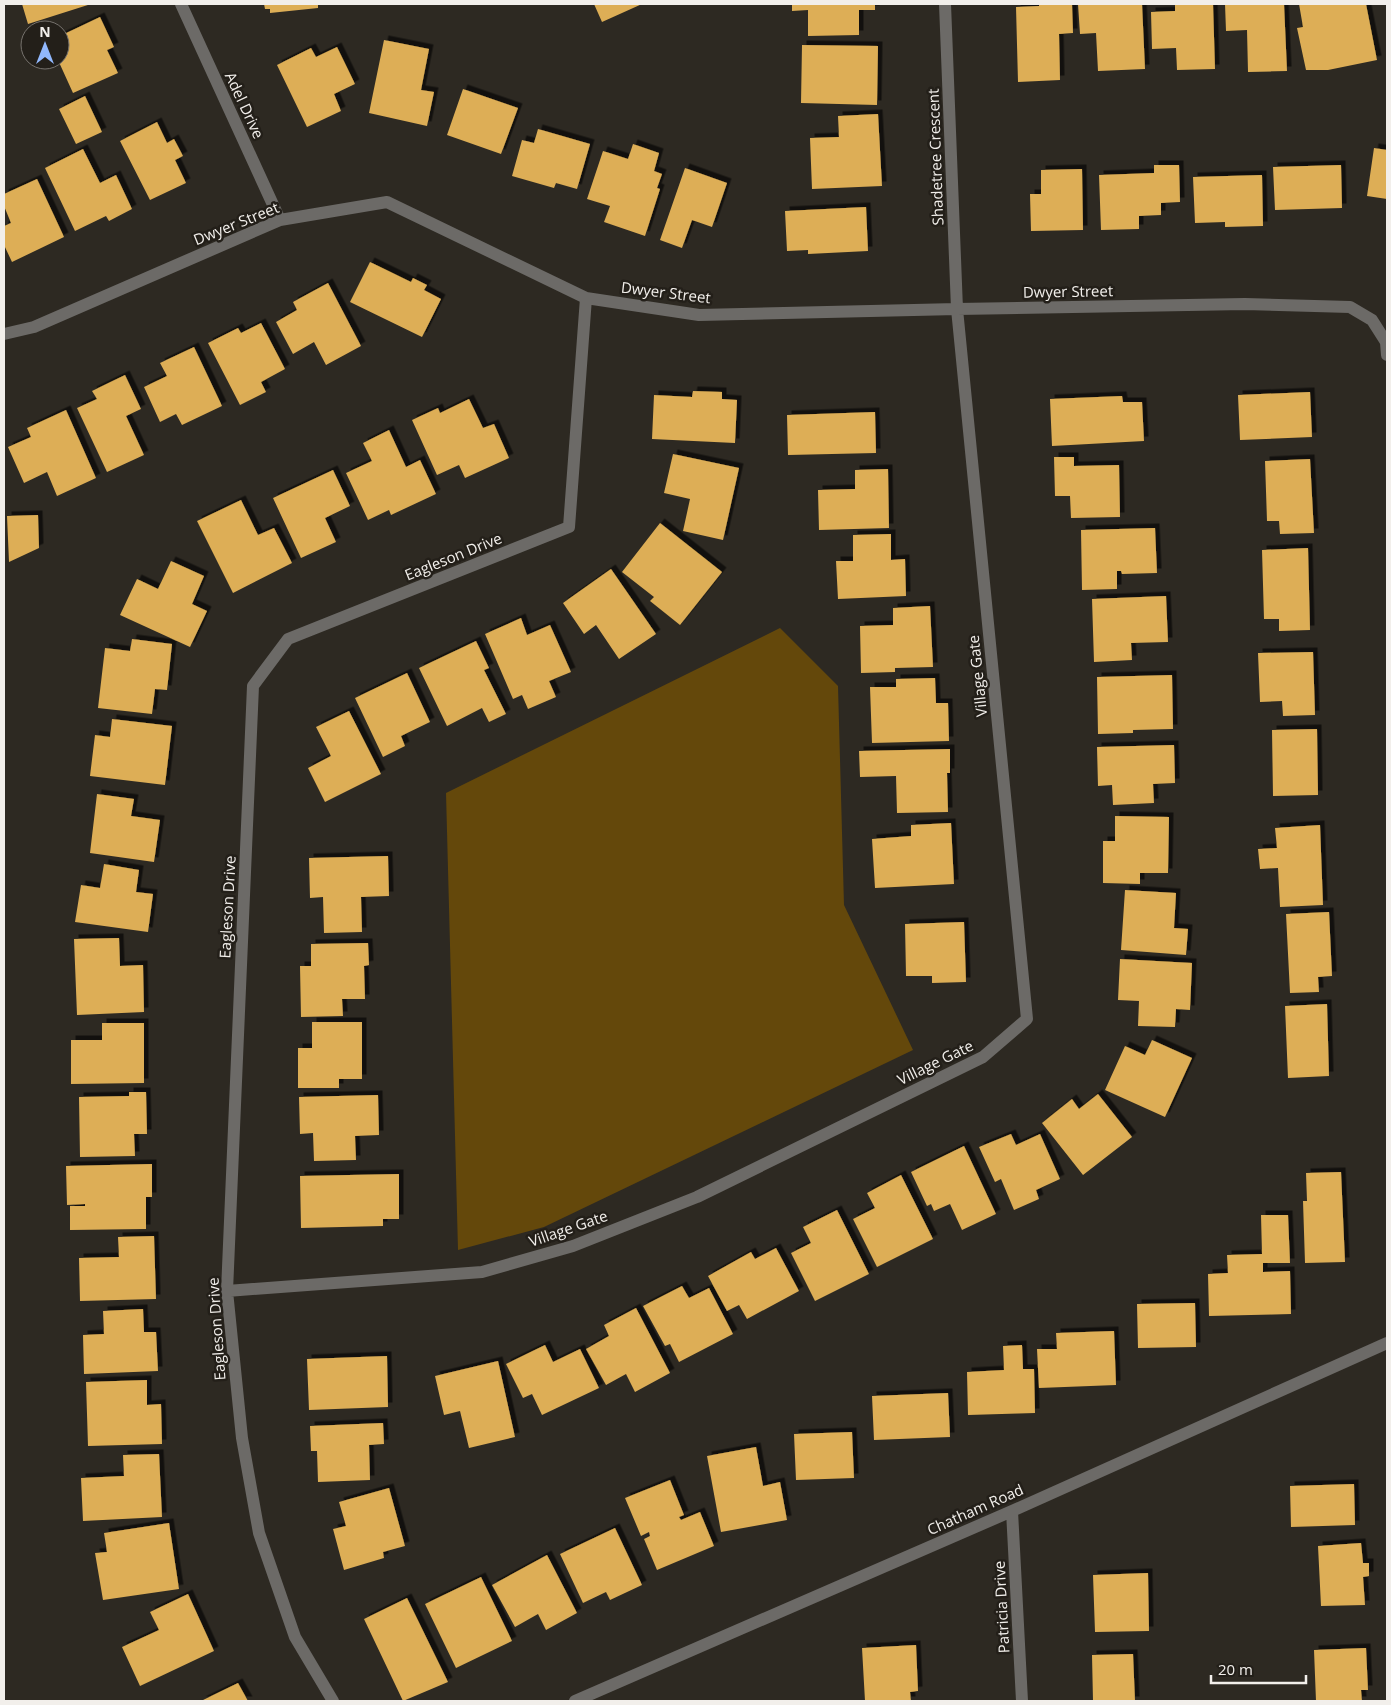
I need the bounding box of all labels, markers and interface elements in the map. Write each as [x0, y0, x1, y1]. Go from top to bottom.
north arrow [20, 20, 70, 70]
text: N [39, 22, 51, 41]
street label: Adel Drive [221, 68, 269, 142]
street label: Shadetree Crescent [923, 88, 947, 226]
street label: Dwyer Street [190, 197, 282, 249]
street label: Dwyer Street [620, 277, 712, 307]
street label: Dwyer Street [1023, 280, 1113, 302]
street label: Eagleson Drive [401, 527, 505, 585]
street label: Village Gate [963, 634, 991, 718]
street label: Eagleson Drive [214, 855, 240, 959]
street label: Village Gate [894, 1035, 976, 1089]
street label: Village Gate [526, 1205, 610, 1251]
street label: Eagleson Drive [202, 1277, 230, 1381]
street label: Chatham Road [924, 1479, 1026, 1539]
street label: Patricia Drive [989, 1560, 1013, 1654]
scale bar [1211, 1652, 1306, 1684]
text: 20 m [1218, 1659, 1253, 1679]

